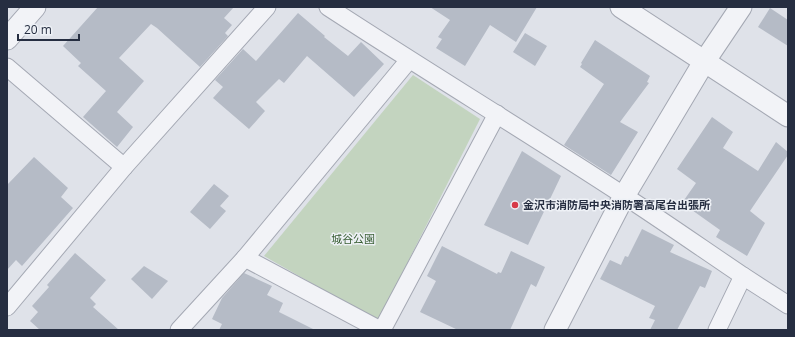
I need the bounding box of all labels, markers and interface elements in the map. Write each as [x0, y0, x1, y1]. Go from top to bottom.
scale bar [18, 16, 79, 42]
text: 20 m [24, 21, 52, 38]
place label: 金沢市消防局中央消防署高尾台出張所 [523, 197, 710, 212]
marker: 金沢市消防局中央消防署高尾台出張所 [510, 200, 520, 210]
park label: 城谷公園 [331, 231, 375, 246]

